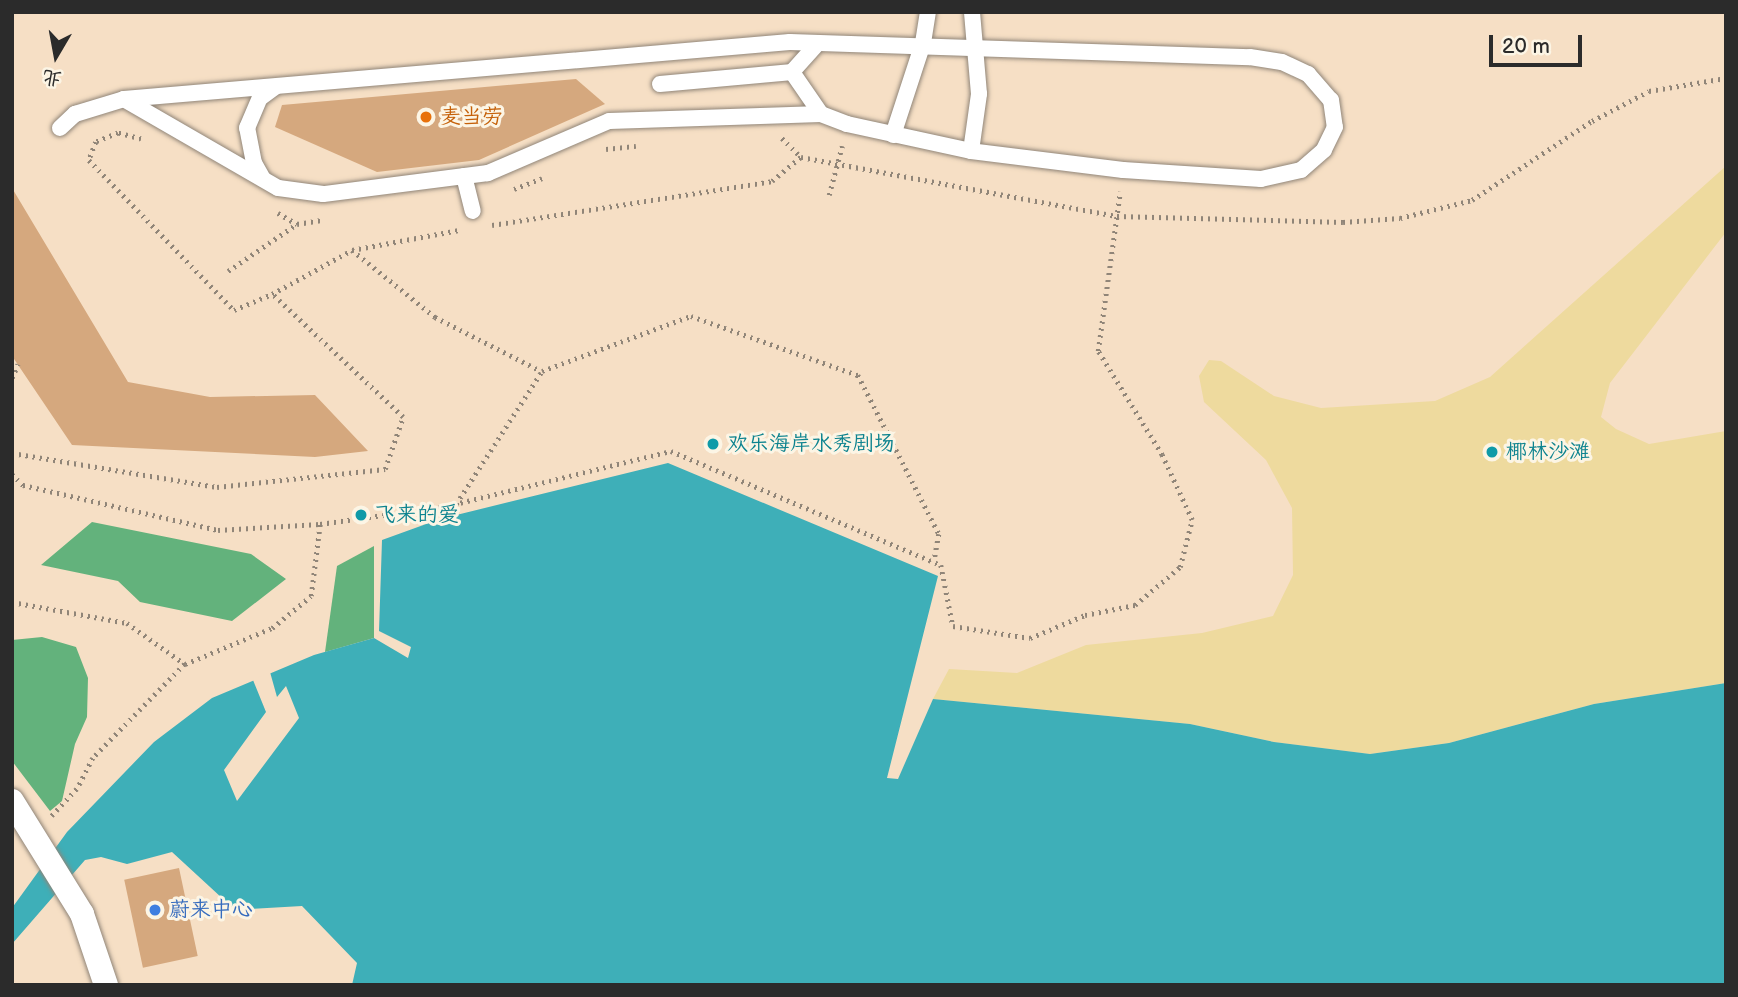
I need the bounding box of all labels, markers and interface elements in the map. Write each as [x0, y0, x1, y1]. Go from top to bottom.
north arrow [21, 21, 91, 91]
scale bar [1493, 21, 1586, 65]
text: 20 m [1502, 34, 1550, 59]
text: 北 [41, 64, 64, 90]
place label: 麦当劳 [440, 104, 503, 130]
marker: 麦当劳 [418, 109, 434, 125]
place label: 欢乐海岸水秀剧场 [727, 431, 895, 457]
marker: 欢乐海岸水秀剧场 [705, 436, 721, 452]
place label: 椰林沙滩 [1506, 439, 1590, 465]
marker: 椰林沙滩 [1484, 444, 1500, 460]
place label: 飞来的爱 [375, 502, 459, 528]
marker: 飞来的爱 [353, 507, 369, 523]
place label: 蔚来中心 [169, 897, 253, 923]
marker: 蔚来中心 [147, 902, 163, 918]

